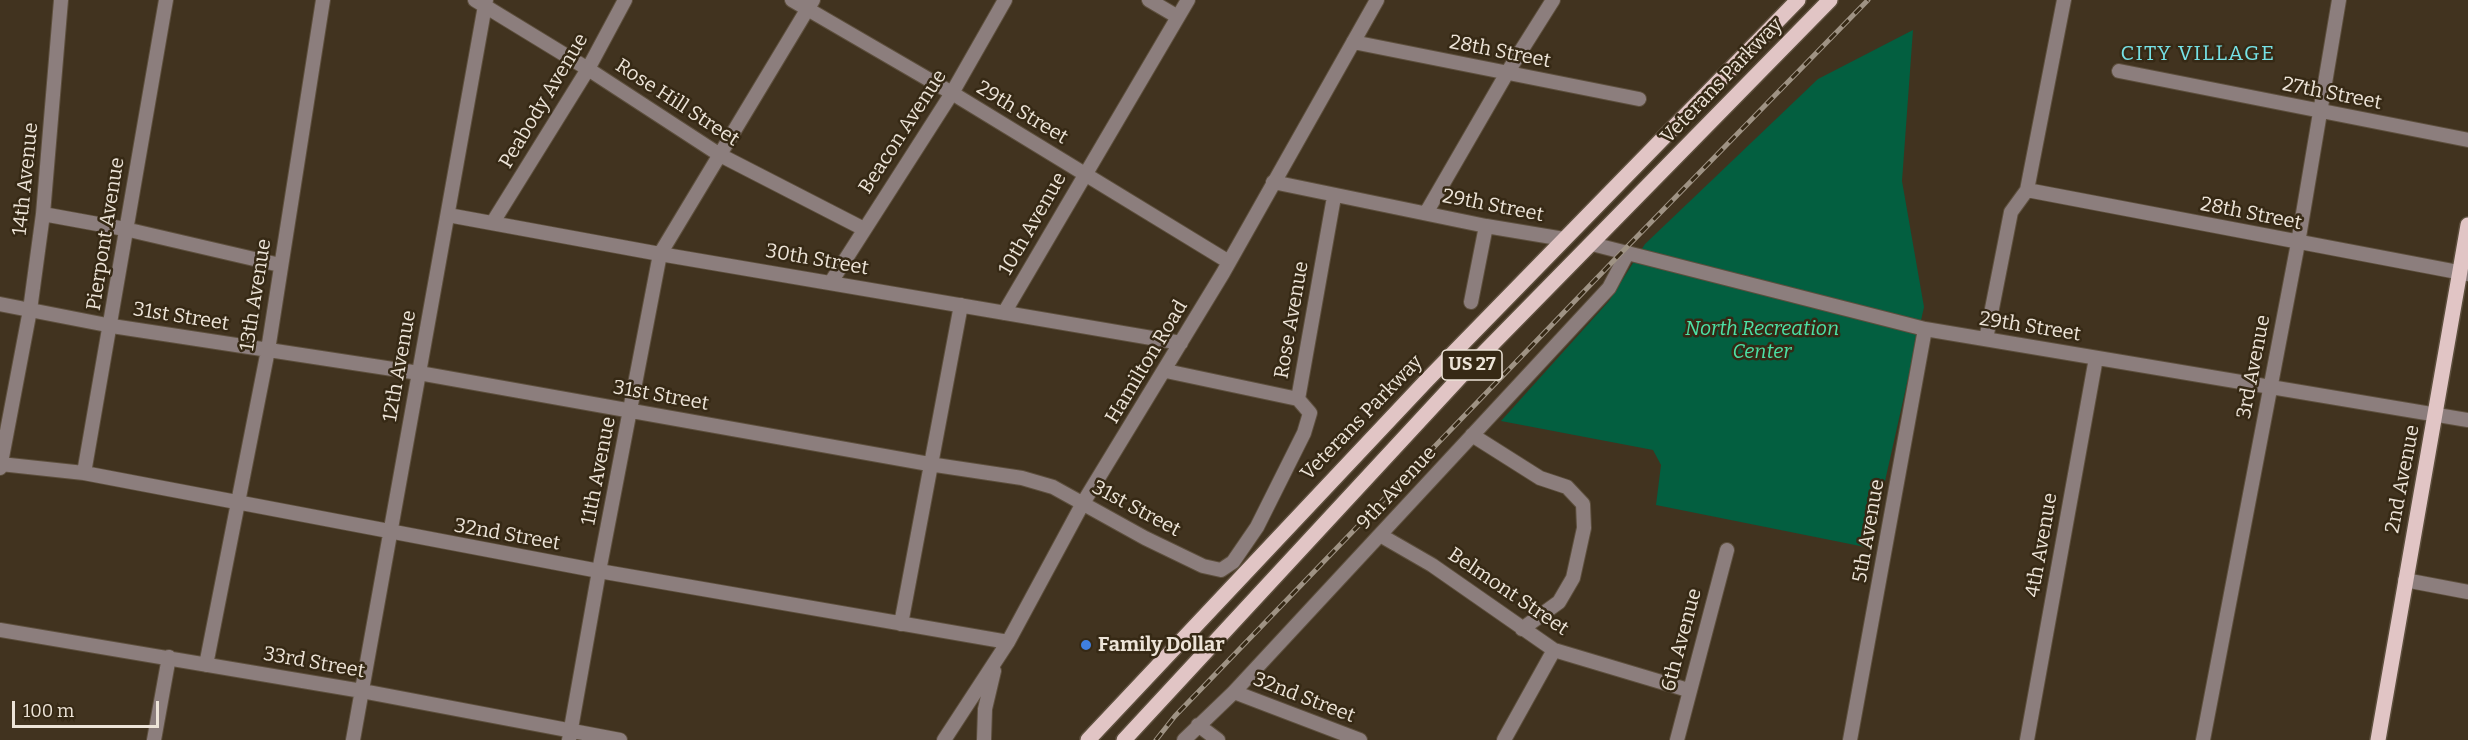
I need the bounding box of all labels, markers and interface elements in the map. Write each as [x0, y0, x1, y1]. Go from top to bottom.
street label: Veterans Parkway [1656, 13, 1788, 149]
street label: Peabody Avenue [494, 29, 594, 173]
street label: 28th Street [1447, 30, 1553, 74]
district label: CITY VILLAGE [2120, 41, 2276, 67]
street label: Rose Hill Street [611, 54, 743, 152]
street label: Beacon Avenue [854, 66, 952, 198]
street label: 27th Street [2280, 73, 2384, 115]
street label: 29th Street [972, 76, 1072, 150]
street label: 14th Avenue [8, 121, 44, 237]
street label: Pierpont Avenue [82, 156, 130, 312]
street label: 10th Avenue [994, 168, 1072, 280]
street label: 29th Street [1440, 184, 1546, 228]
street label: 28th Street [2198, 192, 2304, 236]
street label: 13th Avenue [235, 237, 277, 353]
street label: 30th Street [764, 239, 870, 281]
street label: Rose Avenue [1270, 259, 1314, 381]
street label: Hamilton Road [1101, 296, 1193, 428]
street label: 31st Street [131, 298, 231, 336]
street label: 29th Street [1977, 307, 2083, 347]
street label: 12th Avenue [378, 308, 422, 424]
street label: 3rd Avenue [2232, 313, 2276, 421]
park label: North Recreation Center [1685, 317, 1839, 364]
street label: Veterans Parkway [1296, 350, 1428, 486]
road number: US 27 [1442, 350, 1502, 380]
street label: 31st Street [611, 376, 711, 416]
street label: 11th Avenue [577, 415, 621, 527]
street label: 2nd Avenue [2381, 423, 2425, 535]
street label: 9th Avenue [1352, 441, 1442, 535]
street label: 31st Street [1088, 476, 1184, 542]
street label: 5th Avenue [1848, 477, 1890, 585]
street label: 4th Avenue [2021, 491, 2063, 599]
street label: 32nd Street [452, 514, 562, 556]
street label: Belmont Street [1443, 543, 1573, 641]
street label: 6th Avenue [1657, 586, 1707, 694]
place label: Family Dollar [1098, 633, 1225, 657]
marker: Family Dollar [1079, 638, 1093, 652]
street label: 33rd Street [261, 642, 367, 684]
street label: 32nd Street [1250, 668, 1358, 728]
scale bar [15, 689, 162, 727]
text: 100 m [23, 700, 74, 722]

